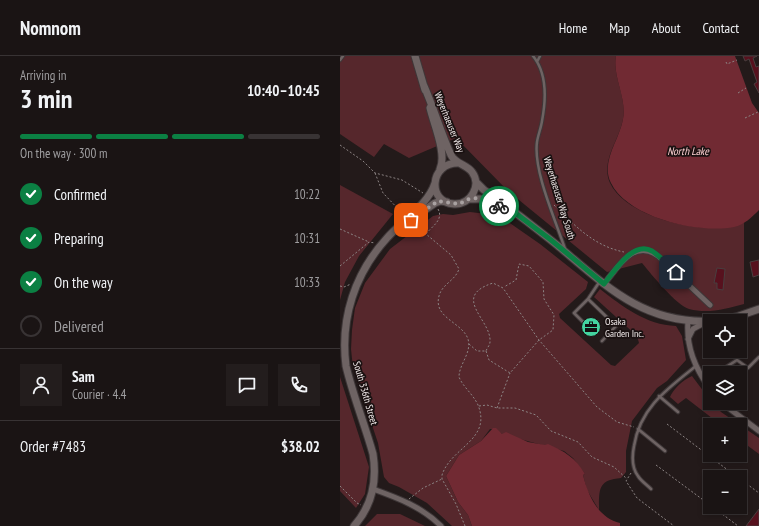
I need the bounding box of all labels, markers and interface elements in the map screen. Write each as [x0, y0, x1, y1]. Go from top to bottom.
text: Nomnom [20, 16, 81, 40]
text: Home [559, 19, 587, 37]
text: Map [609, 19, 630, 37]
text: About [652, 19, 681, 37]
text: Contact [703, 19, 739, 37]
text: Arriving in [20, 67, 67, 84]
text: 10:40–10:45 [247, 81, 320, 100]
text: 3 min [20, 82, 73, 115]
street label: Weyerhaeuser Way [431, 90, 468, 155]
water label: North Lake [667, 144, 710, 158]
text: On the way · 300 m [20, 145, 107, 162]
street label: Weyerhaeuser Way South [541, 155, 578, 241]
icon: check [20, 183, 42, 205]
text: Confirmed [54, 185, 107, 204]
text: 10:22 [294, 186, 320, 203]
courier [479, 186, 519, 226]
icon: bike [488, 195, 510, 217]
pin [394, 203, 428, 237]
icon: bag [400, 209, 422, 231]
icon: check [20, 227, 42, 249]
text: Preparing [54, 229, 104, 248]
text: 10:31 [294, 230, 320, 247]
pin [659, 255, 693, 289]
icon: home [665, 261, 687, 283]
icon: check [20, 271, 42, 293]
text: On the way [54, 273, 113, 292]
text: 10:33 [294, 274, 320, 291]
map controls [703, 314, 747, 514]
button: locate [703, 314, 747, 358]
place label: Osaka Garden Inc. [605, 315, 644, 340]
office icon: Osaka Garden Inc. [580, 316, 602, 338]
text: Delivered [54, 317, 104, 336]
street label: South 336th Street [350, 360, 381, 427]
button: person [20, 364, 62, 406]
button: chat [226, 364, 268, 406]
button: phone [278, 364, 320, 406]
button: layers [703, 366, 747, 410]
text: Sam [72, 367, 95, 386]
text: Courier · 4.4 [72, 386, 126, 403]
button: + [703, 418, 747, 462]
text: Order #7483 [20, 437, 86, 456]
text: $38.02 [281, 437, 320, 456]
button: − [703, 470, 747, 514]

